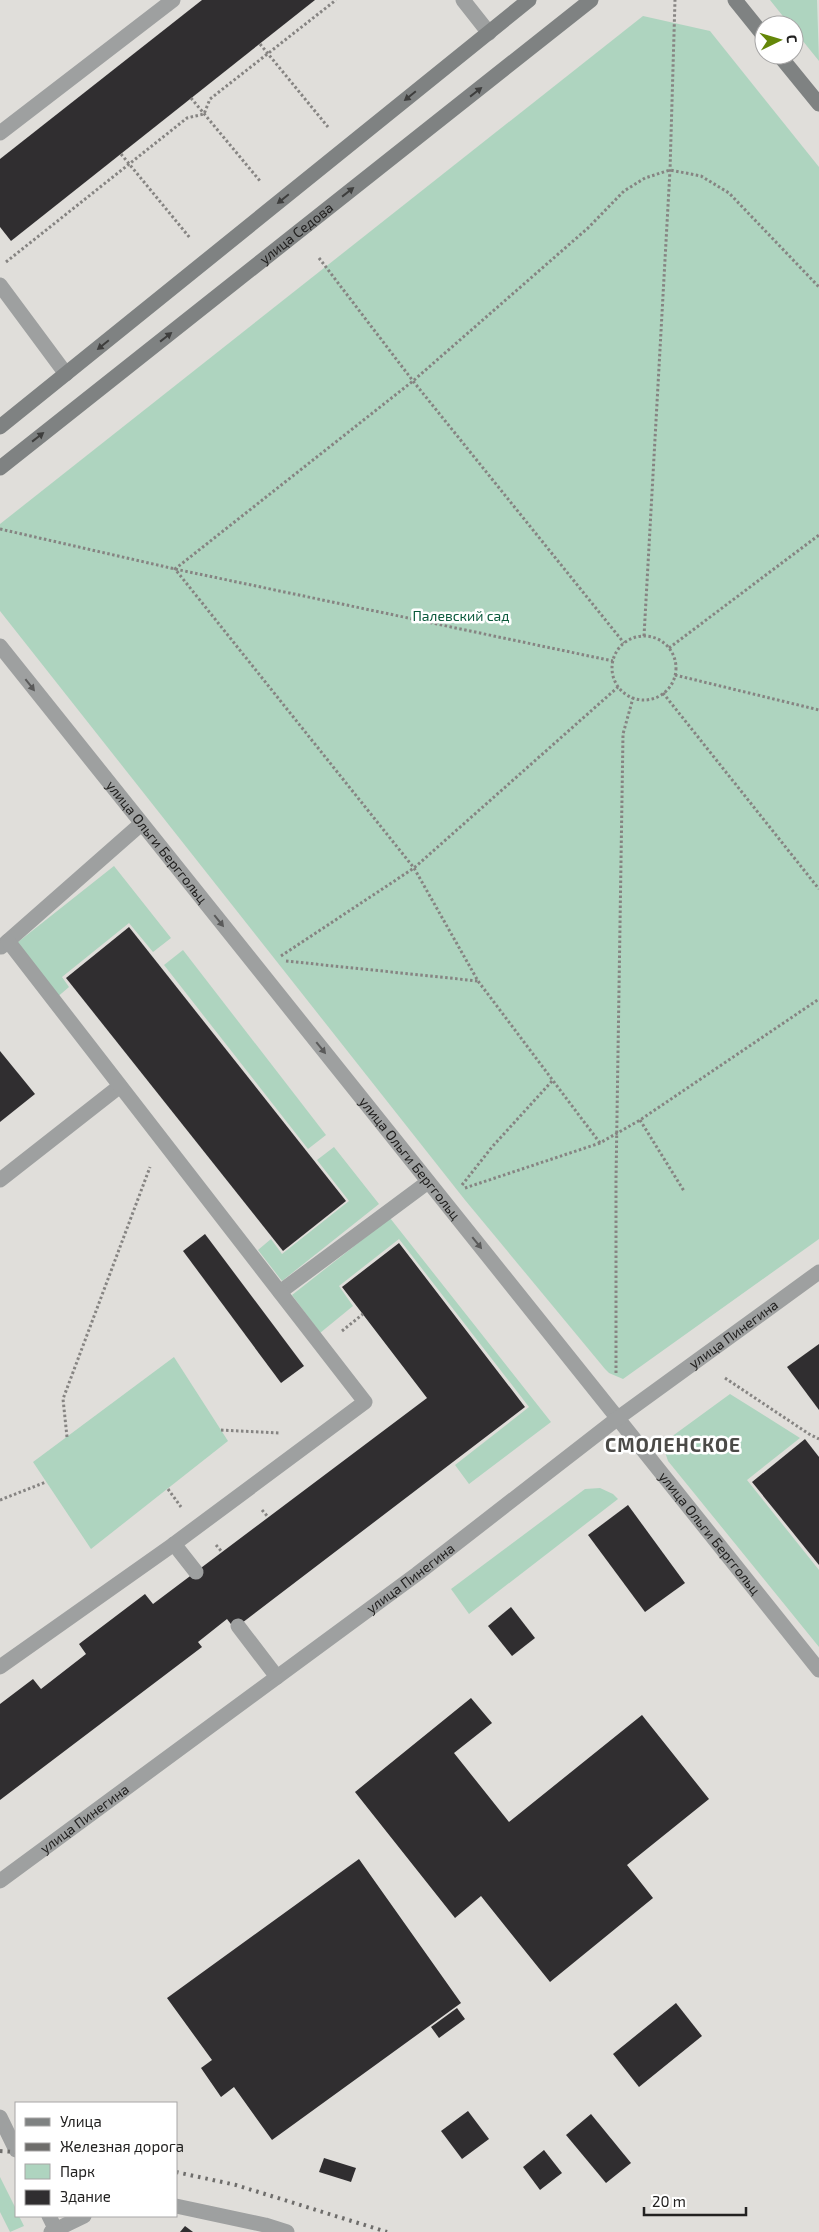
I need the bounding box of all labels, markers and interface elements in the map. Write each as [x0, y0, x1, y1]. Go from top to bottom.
north arrow [754, 15, 804, 65]
text: С [784, 34, 801, 44]
one-way arrow [469, 86, 482, 97]
one-way arrow [404, 91, 417, 102]
one-way arrow [341, 187, 354, 198]
one-way arrow [277, 193, 290, 204]
street label: улица Седова [256, 199, 336, 267]
one-way arrow [159, 331, 172, 342]
one-way arrow [96, 339, 109, 350]
one-way arrow [31, 432, 44, 443]
park label: Палевский сад [412, 607, 510, 624]
one-way arrow [25, 678, 36, 691]
street label: улица Ольги Берггольц [103, 777, 211, 907]
one-way arrow [214, 914, 225, 927]
one-way arrow [315, 1041, 326, 1054]
street label: улица Ольги Берггольц [356, 1093, 464, 1223]
one-way arrow [472, 1236, 483, 1249]
street label: улица Пинегина [685, 1296, 781, 1372]
district label: СМОЛЕНСКОЕ [605, 1433, 741, 1456]
street label: улица Ольги Берггольц [656, 1468, 764, 1598]
street label: улица Пинегина [363, 1539, 458, 1617]
street label: улица Пинегина [36, 1780, 132, 1857]
legend [15, 2102, 178, 2217]
text: Улица [60, 2112, 102, 2130]
text: Железная дорога [60, 2137, 184, 2155]
text: Парк [60, 2162, 95, 2180]
scale bar [644, 2184, 746, 2216]
text: Здание [60, 2187, 111, 2205]
text: 20 m [652, 2192, 686, 2210]

